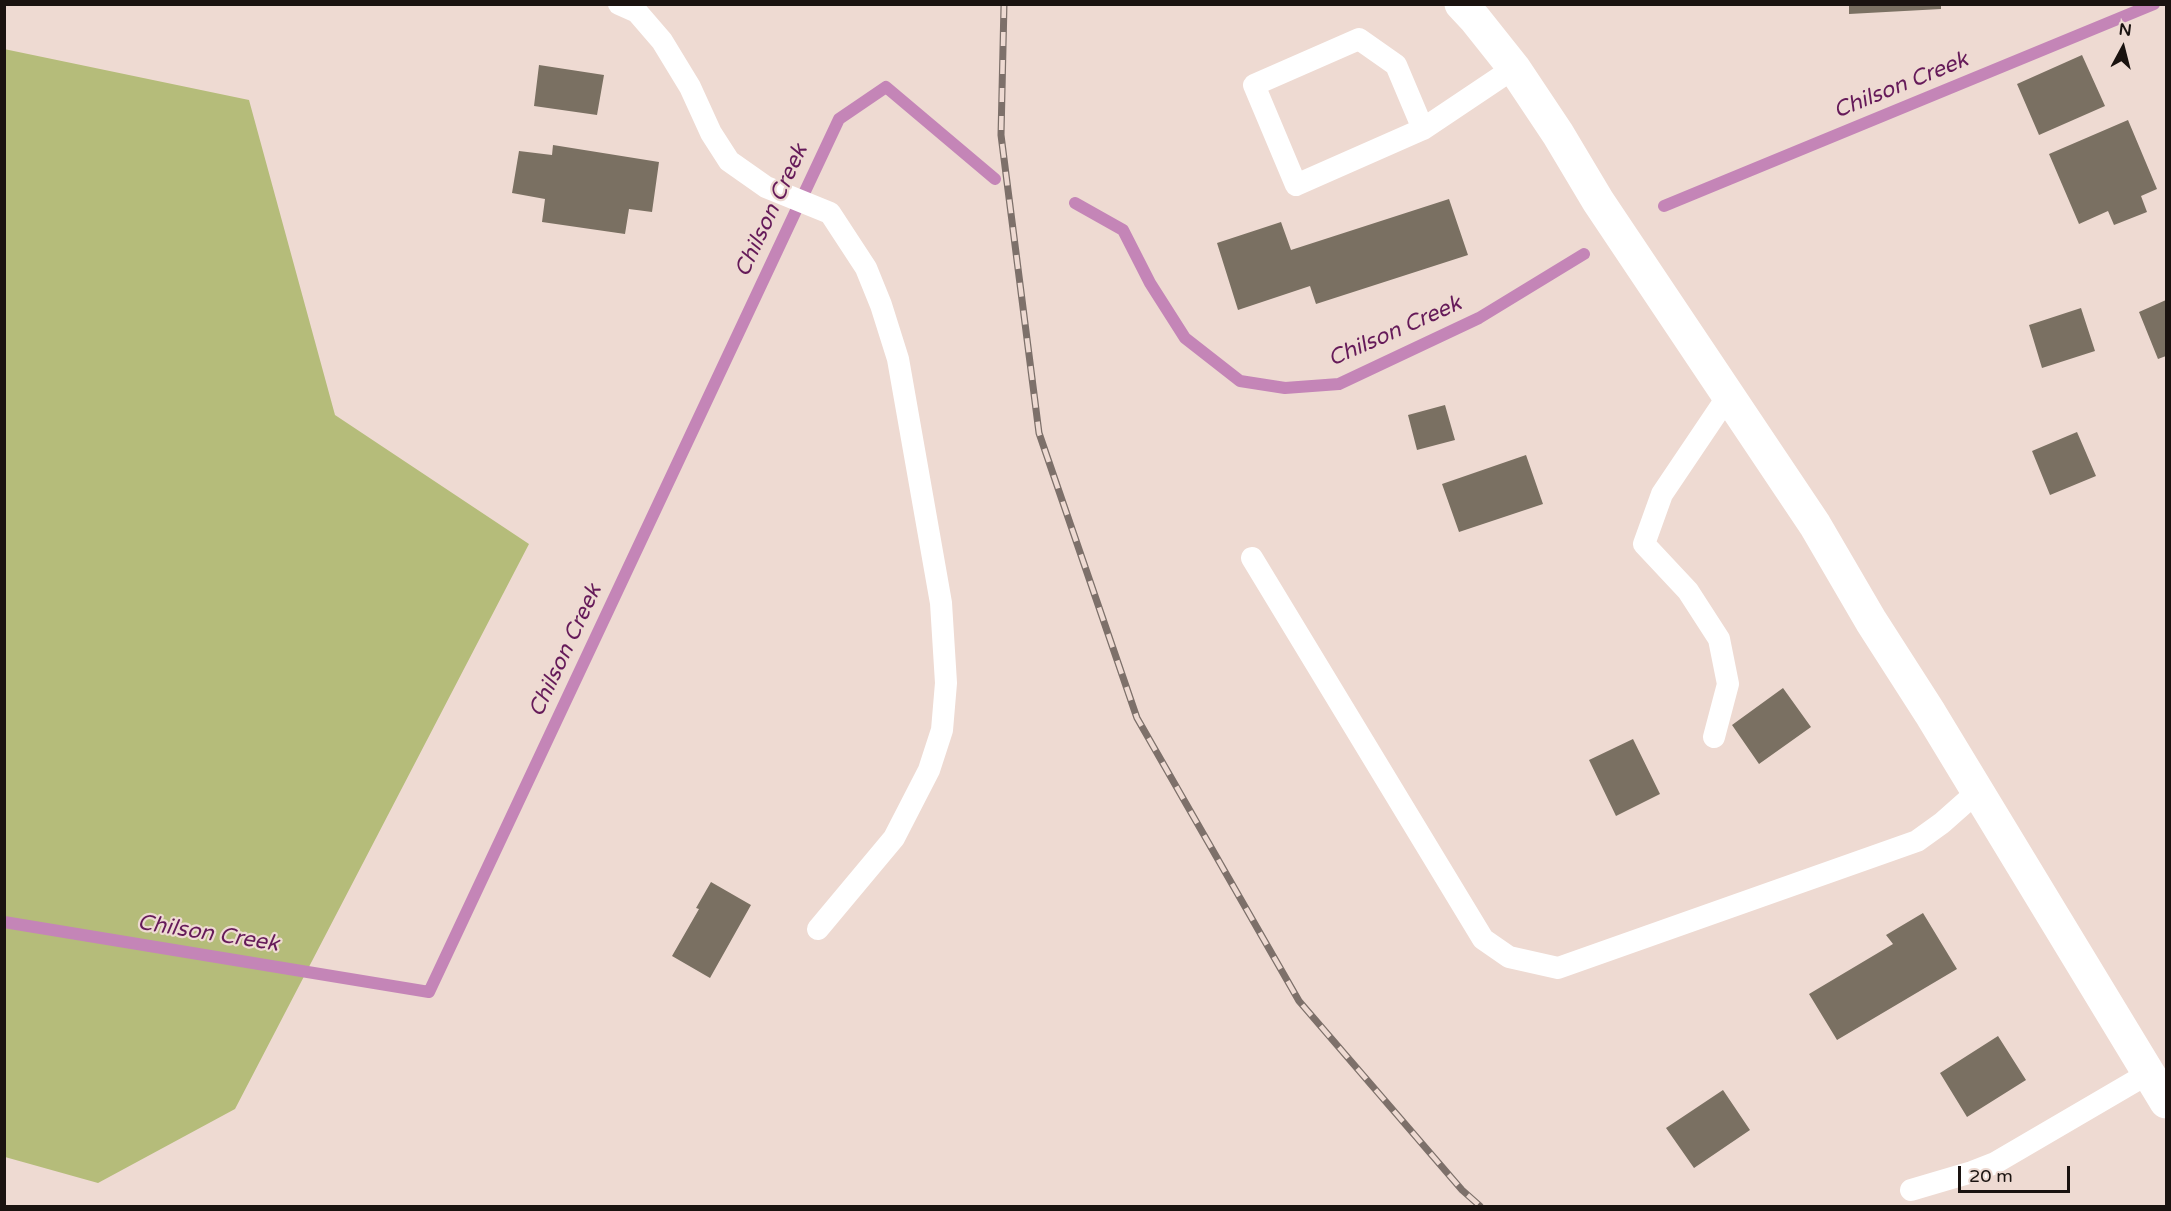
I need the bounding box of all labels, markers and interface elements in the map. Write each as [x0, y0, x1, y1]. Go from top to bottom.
north arrow [2093, 18, 2153, 78]
text: N [2118, 19, 2133, 41]
water label: Chilson Creek [1830, 47, 1972, 125]
water label: Chilson Creek [730, 141, 814, 281]
water label: Chilson Creek [1324, 291, 1466, 373]
water label: Chilson Creek [524, 581, 608, 721]
water label: Chilson Creek [135, 910, 281, 958]
scale bar [1961, 1154, 2074, 1192]
text: 20 m [1969, 1165, 2013, 1187]

